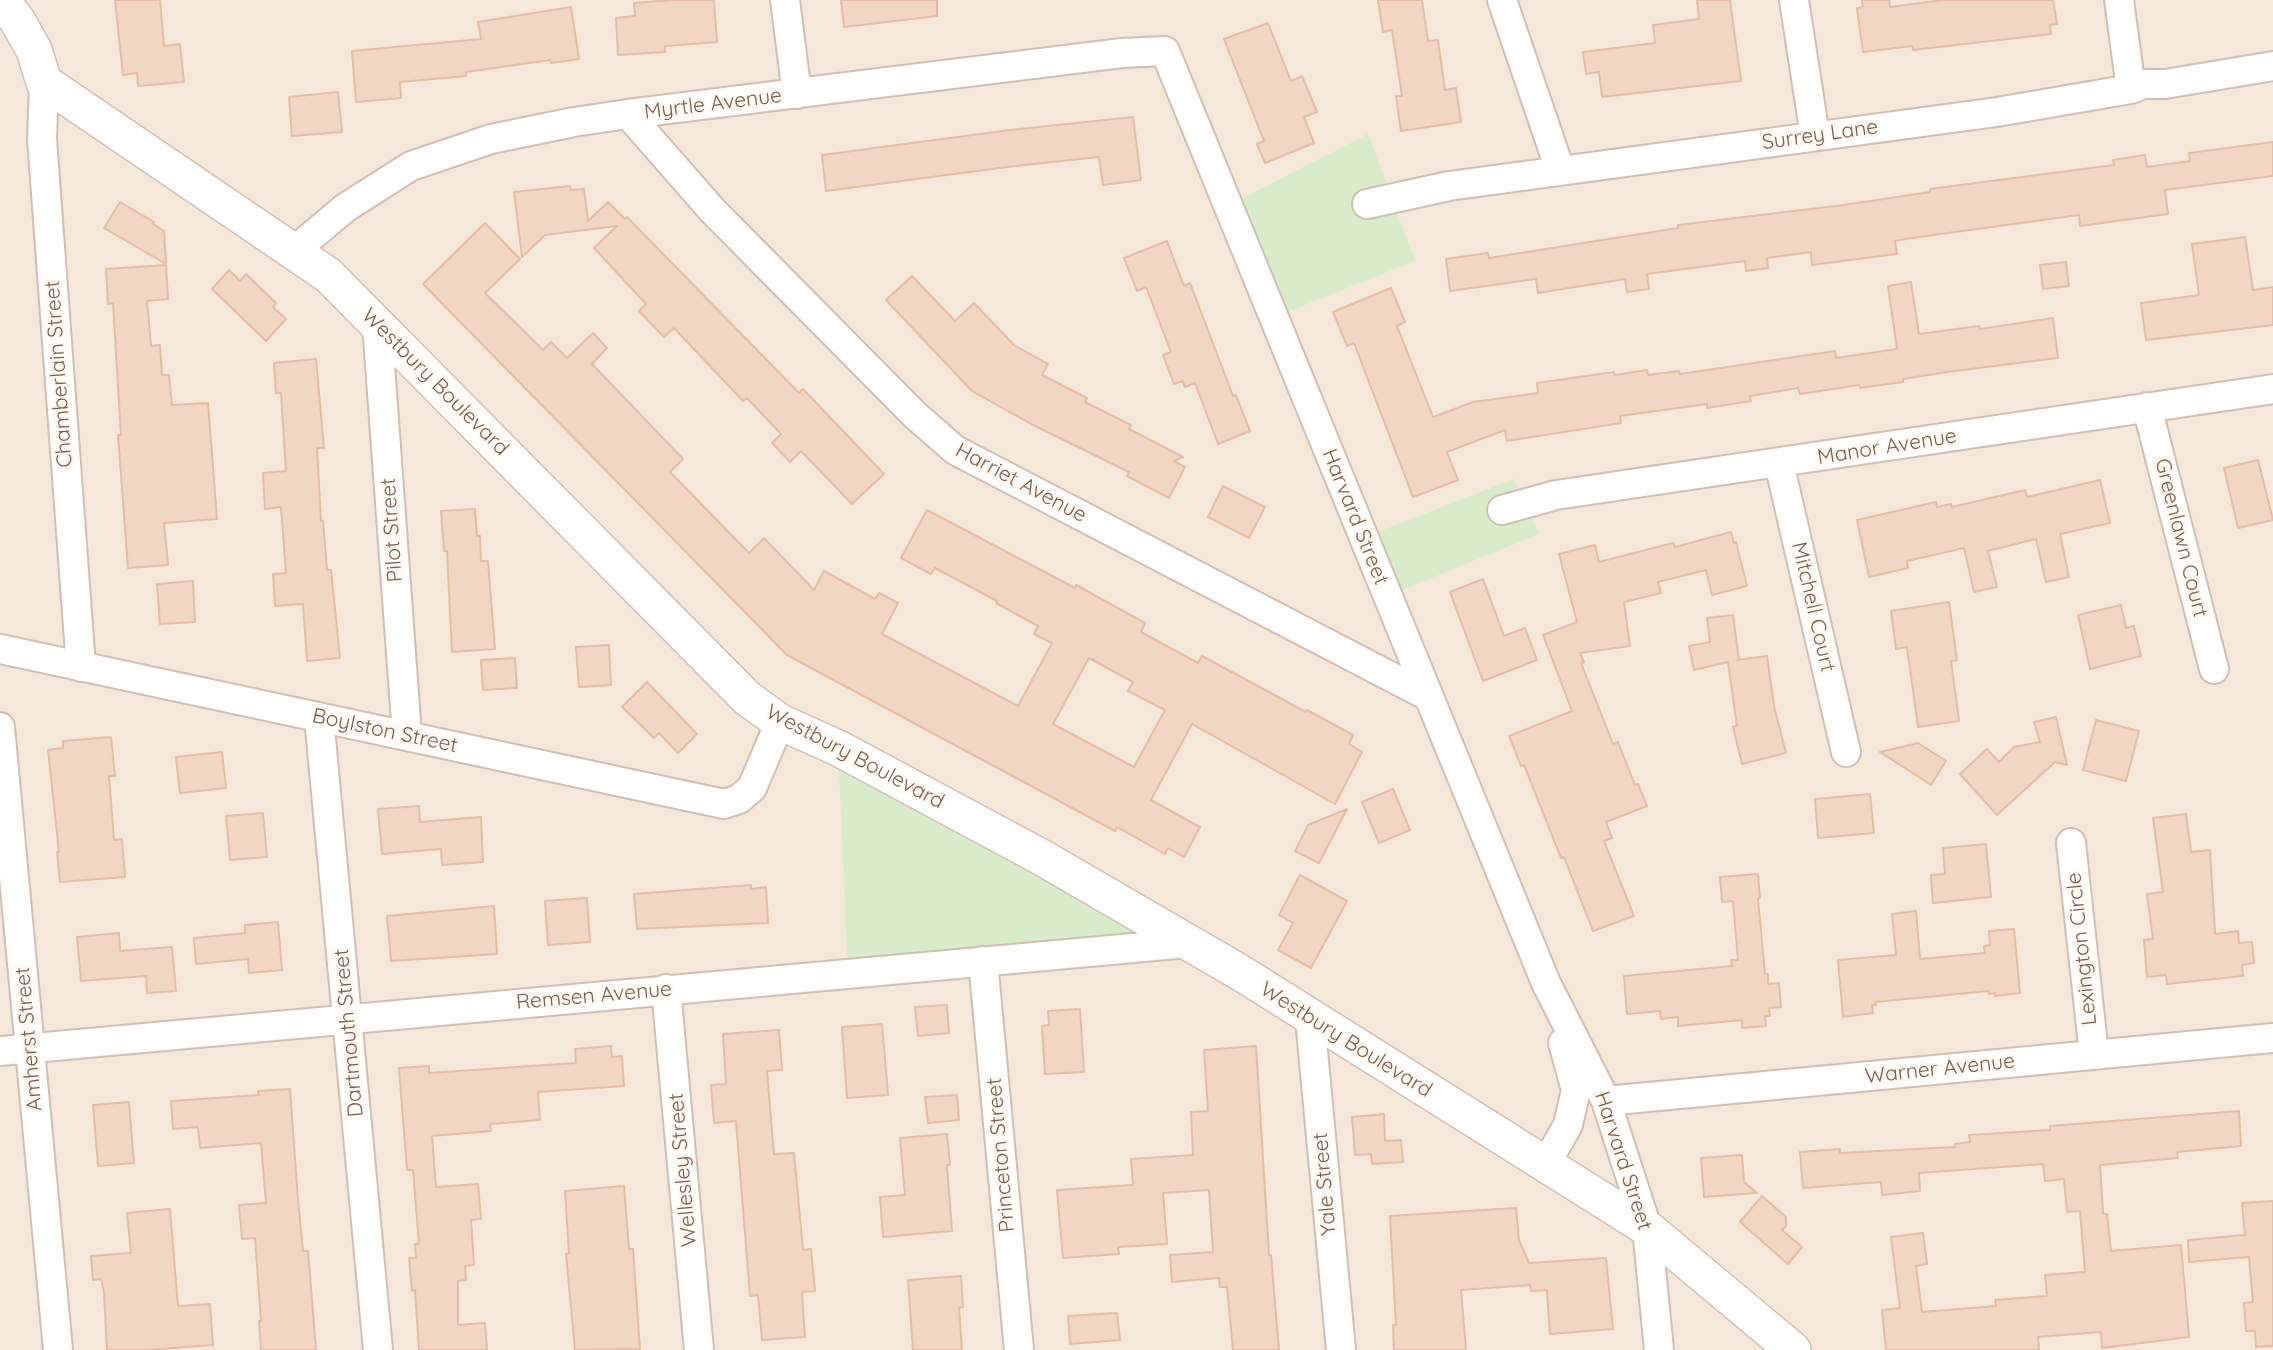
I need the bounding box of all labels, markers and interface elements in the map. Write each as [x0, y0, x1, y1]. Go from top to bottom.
street label: Myrtle Avenue [643, 83, 783, 125]
street label: Surrey Lane [1760, 114, 1880, 156]
street label: Chamberlain Street [40, 280, 78, 468]
street label: Westbury Boulevard [356, 303, 514, 461]
street label: Manor Avenue [1816, 424, 1958, 470]
street label: Harriet Avenue [951, 438, 1091, 528]
street label: Harvard Street [1316, 445, 1394, 589]
street label: Greenlawn Court [2149, 456, 2213, 620]
street label: Pilot Street [376, 477, 408, 583]
street label: Mitchell Court [1786, 540, 1840, 674]
street label: Westbury Boulevard [762, 699, 948, 815]
street label: Boylston Street [310, 703, 460, 759]
street label: Lexington Circle [2061, 871, 2103, 1027]
street label: Dartmouth Street [329, 948, 369, 1118]
street label: Amherst Street [10, 966, 48, 1112]
street label: Remsen Avenue [515, 977, 673, 1015]
street label: Westbury Boulevard [1255, 977, 1437, 1103]
street label: Warner Avenue [1864, 1049, 2016, 1089]
street label: Princeton Street [982, 1077, 1020, 1233]
street label: Harvard Street [1589, 1089, 1657, 1233]
street label: Wellesley Street [664, 1092, 702, 1248]
street label: Yale Street [1308, 1131, 1342, 1237]

